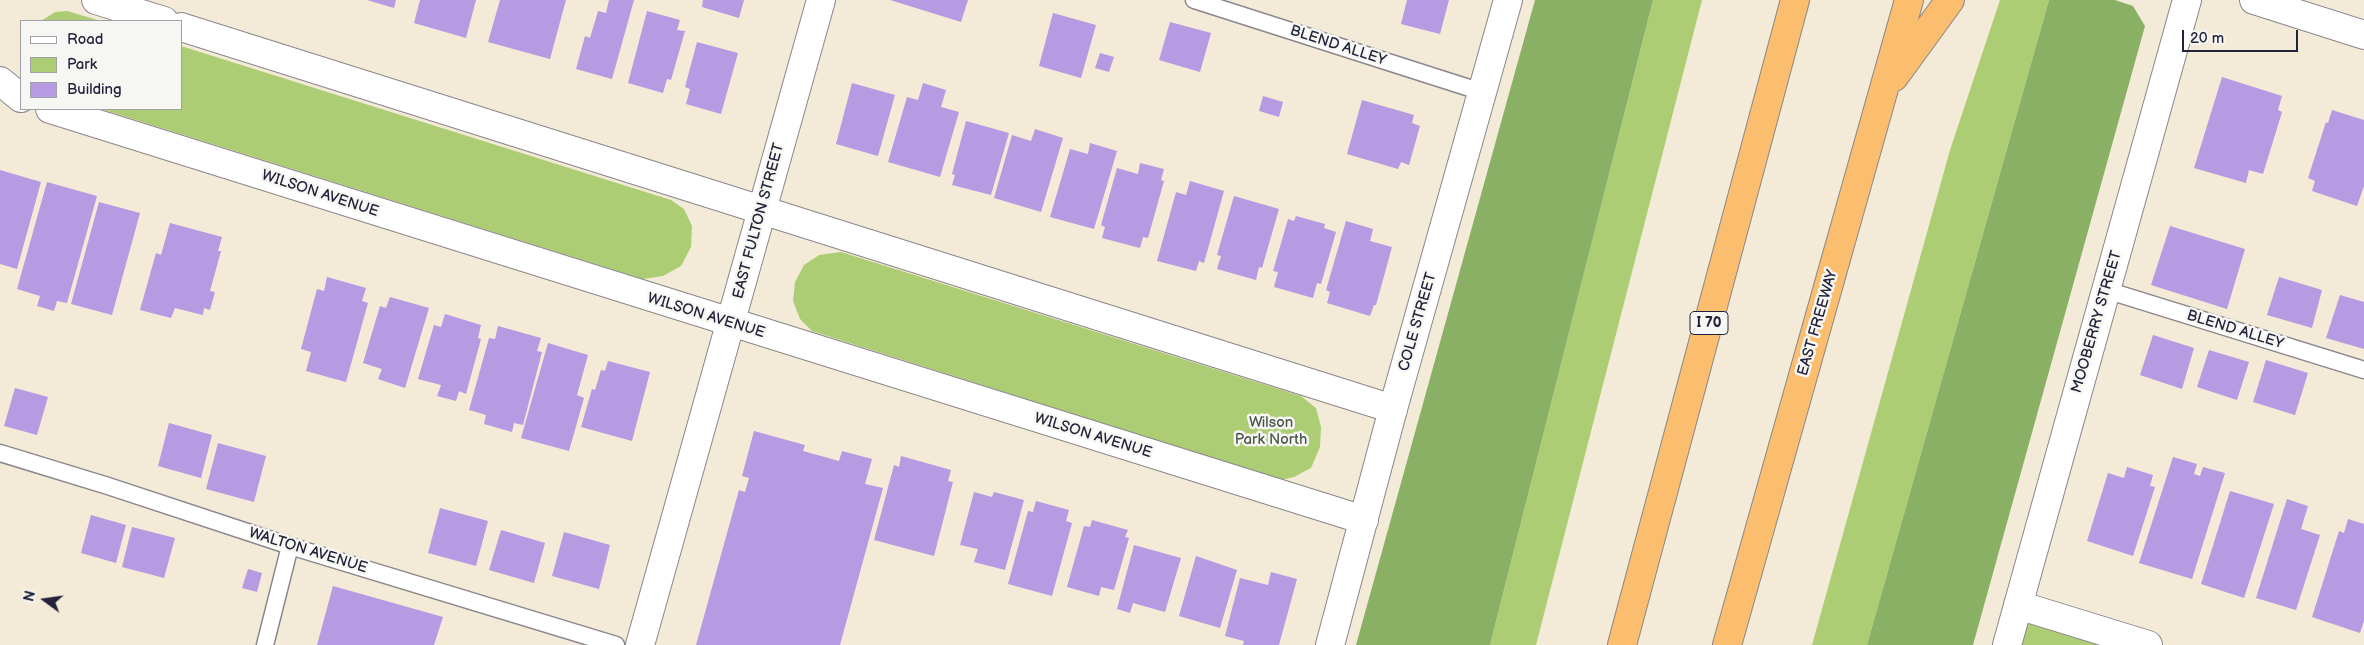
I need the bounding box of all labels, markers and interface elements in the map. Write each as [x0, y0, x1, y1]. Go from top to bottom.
legend [20, 20, 182, 110]
scale bar [2184, 20, 2300, 52]
street label: BLEND ALLEY [1288, 22, 1388, 70]
text: 20 m [2190, 29, 2224, 48]
text: Road [67, 30, 103, 49]
text: Park [67, 55, 97, 74]
text: Building [67, 80, 122, 99]
street label: EAST FULTON STREET [730, 141, 788, 301]
street label: WILSON AVENUE [259, 167, 381, 221]
street label: MOOBERRY STREET [2068, 249, 2126, 395]
street label: EAST FREEWAY [1794, 268, 1842, 378]
street label: COLE STREET [1395, 271, 1441, 373]
street label: WILSON AVENUE [645, 290, 767, 342]
street label: BLEND ALLEY [2185, 307, 2285, 353]
road number: I 70 [1690, 312, 1728, 334]
street label: WILSON AVENUE [1032, 410, 1154, 462]
park label: Wilson Park North [1235, 414, 1307, 449]
street label: WALTON AVENUE [247, 524, 369, 578]
north arrow [20, 575, 70, 625]
text: N [20, 589, 39, 603]

